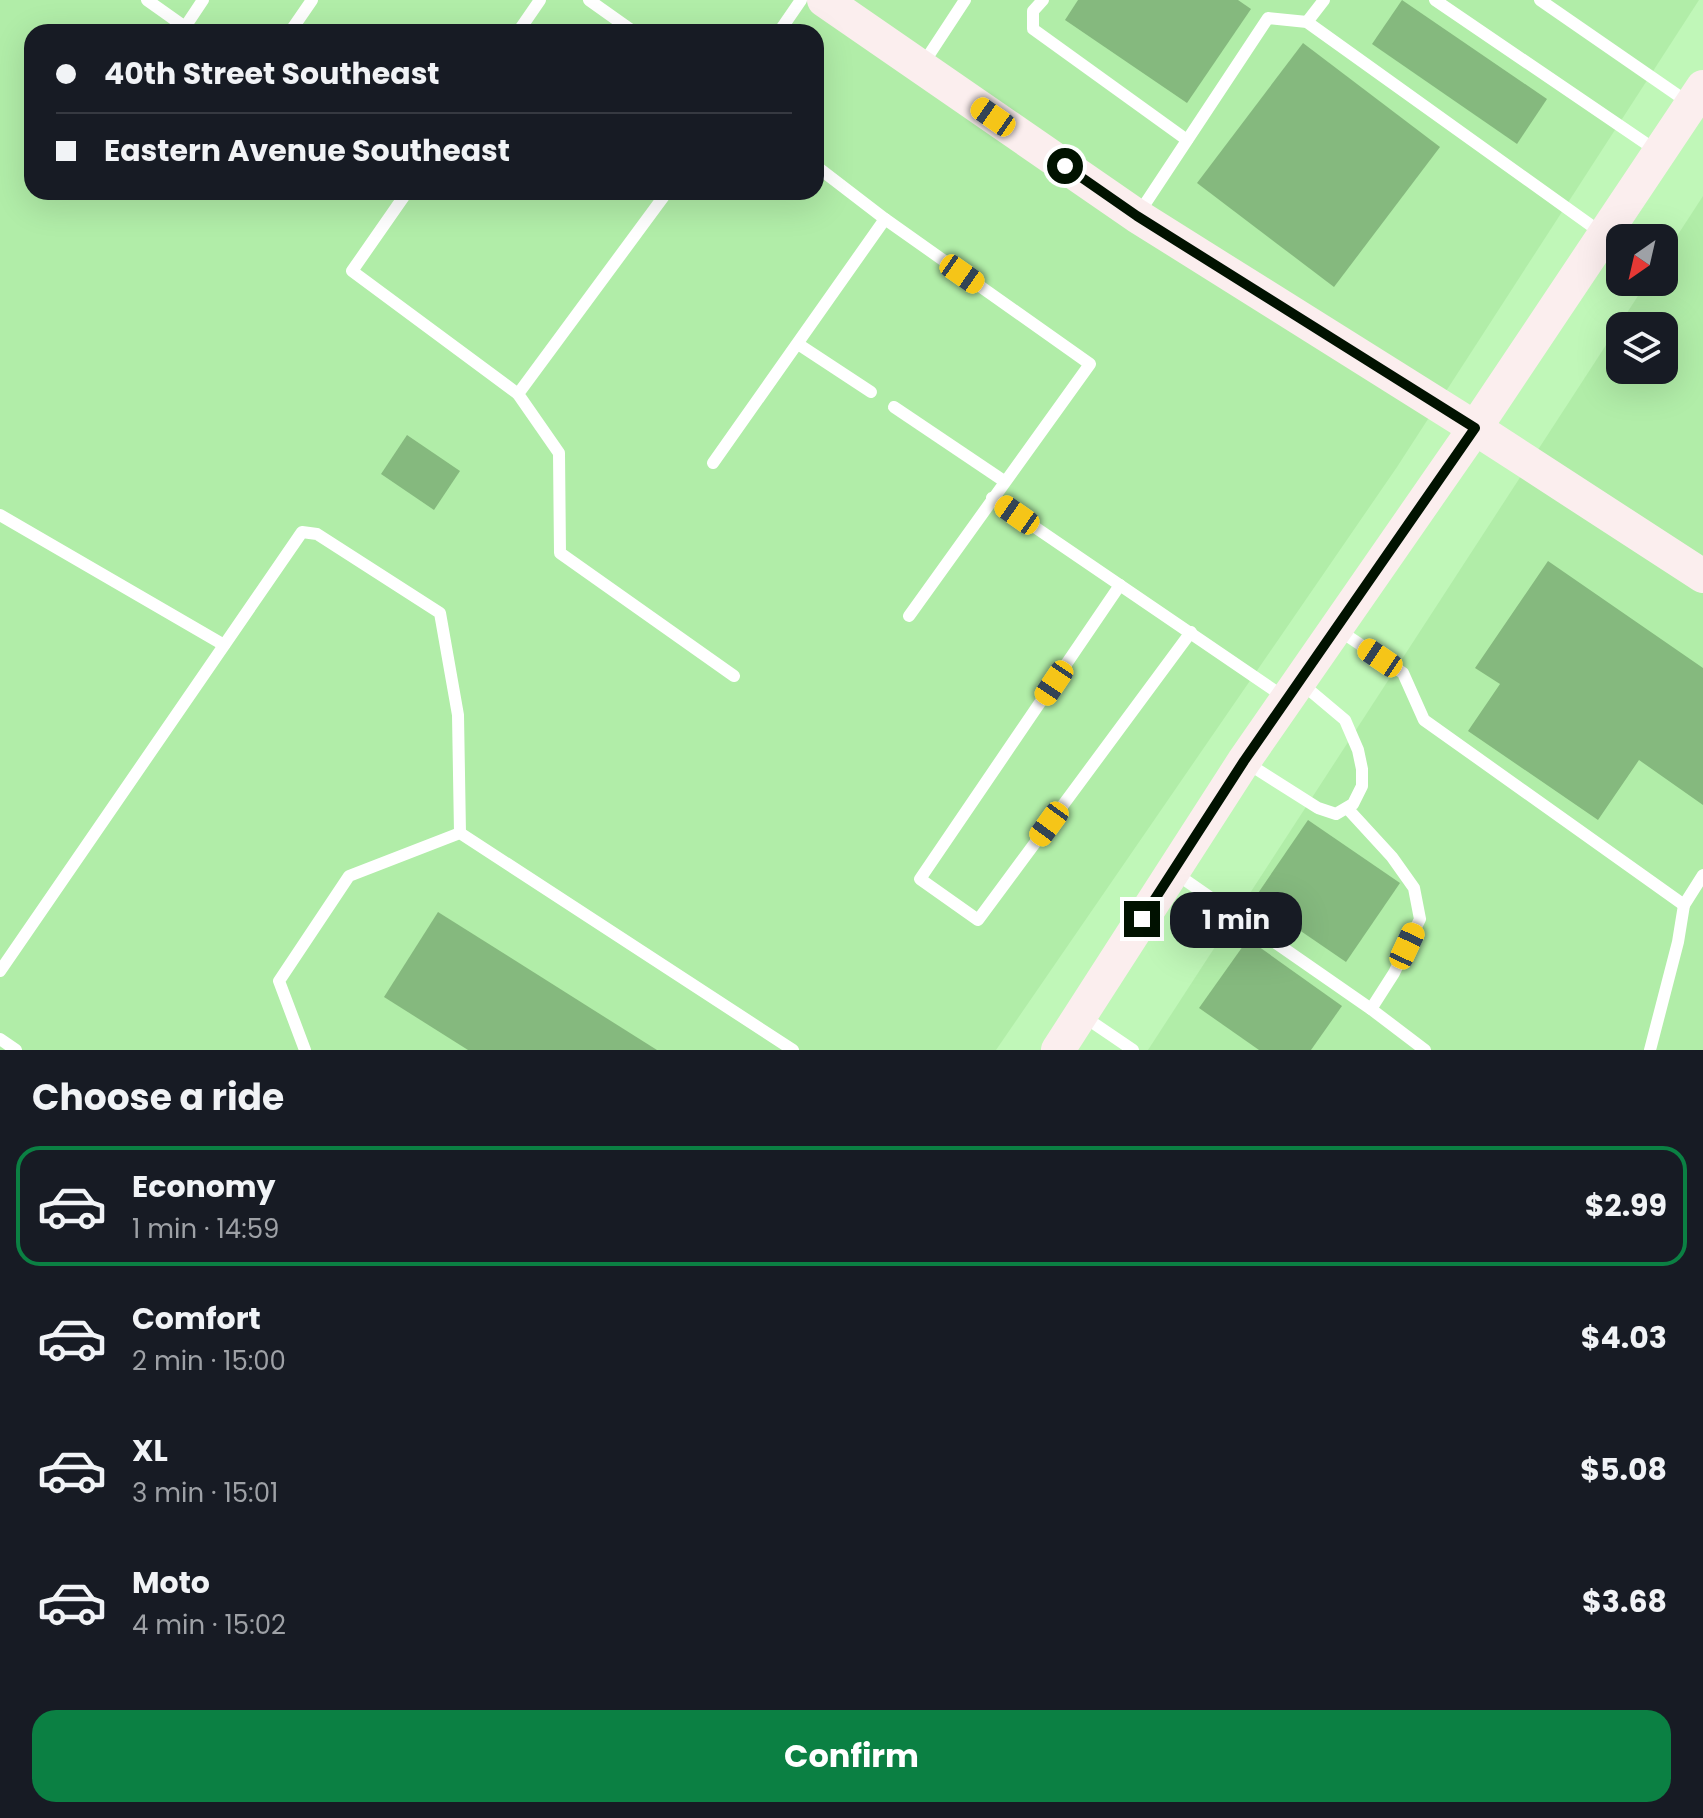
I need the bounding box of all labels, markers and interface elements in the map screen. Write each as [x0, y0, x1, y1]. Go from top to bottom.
text: 40th Street Southeast [104, 52, 440, 95]
car [966, 93, 1020, 141]
text: Eastern Avenue Southeast [104, 129, 510, 172]
route start [1047, 148, 1083, 184]
north arrow [1606, 224, 1678, 296]
map controls [1606, 224, 1678, 384]
car [935, 250, 989, 298]
button: layers [1606, 312, 1678, 384]
car [990, 491, 1044, 539]
car [1353, 635, 1407, 681]
car [1031, 656, 1077, 710]
car [1025, 798, 1073, 850]
callout: 1 min [1170, 891, 1302, 947]
route end [1124, 901, 1160, 937]
text: 1 min [1202, 902, 1270, 938]
car [1386, 919, 1428, 973]
text: Choose a ride [32, 1072, 284, 1123]
text: Economy [132, 1165, 276, 1208]
icon: car [36, 1170, 108, 1242]
text: $2.99 [1585, 1184, 1667, 1227]
text: 1 min · 14:59 [132, 1211, 279, 1247]
text: Comfort [132, 1297, 261, 1340]
icon: car [36, 1302, 108, 1374]
text: $4.03 [1581, 1316, 1667, 1359]
text: 2 min · 15:00 [132, 1343, 286, 1379]
text: XL [132, 1429, 168, 1472]
icon: car [36, 1434, 108, 1506]
text: $5.08 [1580, 1448, 1667, 1491]
text: 3 min · 15:01 [132, 1475, 278, 1511]
text: Moto [132, 1561, 210, 1604]
icon: car [36, 1566, 108, 1638]
text: $3.68 [1582, 1580, 1667, 1623]
text: 4 min · 15:02 [132, 1607, 286, 1643]
button: Confirm [32, 1710, 1671, 1802]

